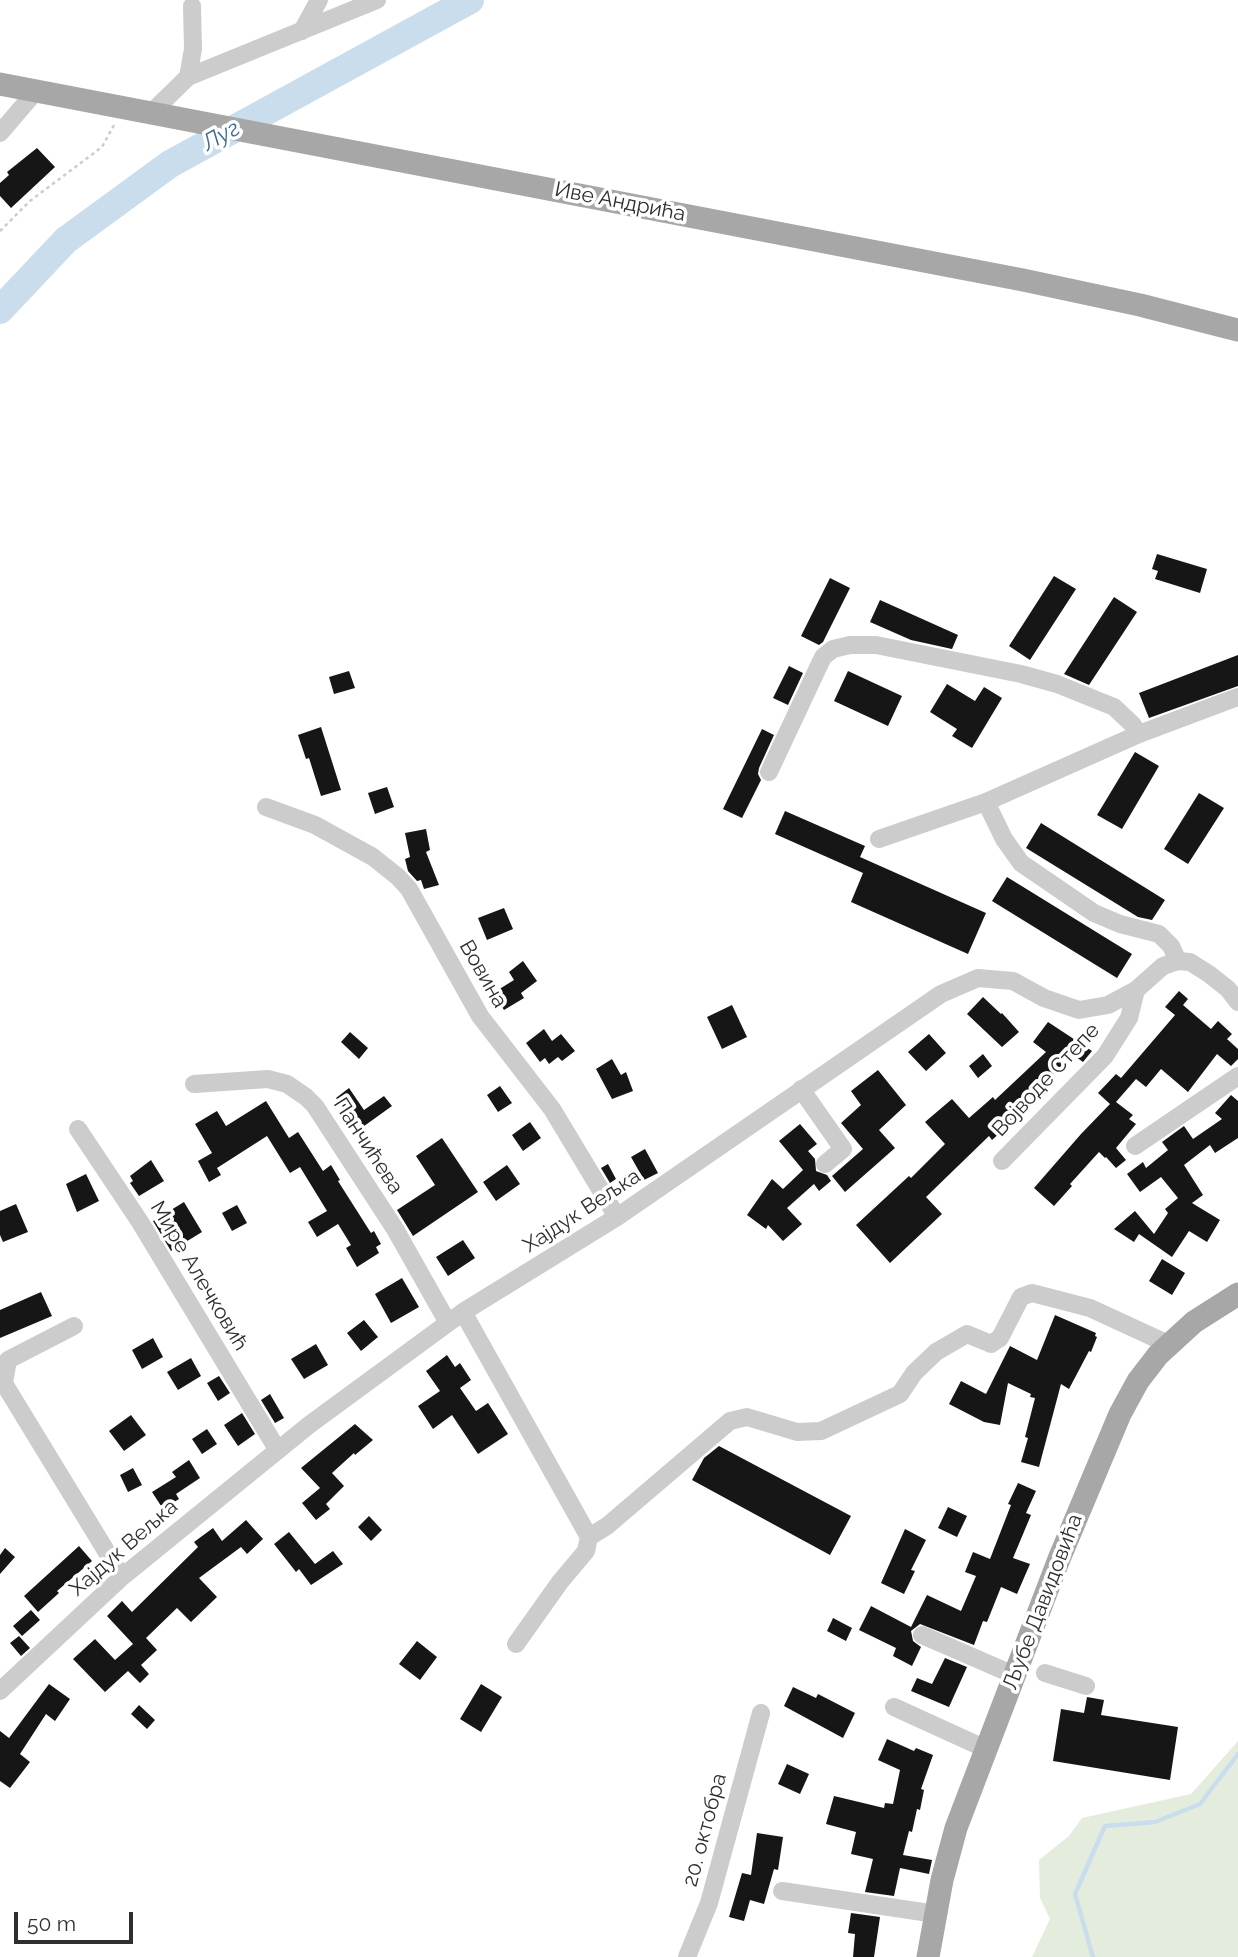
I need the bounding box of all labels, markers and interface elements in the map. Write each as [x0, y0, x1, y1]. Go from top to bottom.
water label: Луг [197, 114, 245, 158]
street label: Иве Андрића [552, 177, 688, 227]
street label: Вовина [454, 936, 512, 1012]
street label: Војводе Степе [987, 1018, 1105, 1142]
street label: Панчићева [328, 1093, 408, 1199]
street label: Хајдук Вељка [519, 1164, 645, 1258]
street label: Мире Алечковић [145, 1197, 253, 1355]
street label: Хајдук Вељка [65, 1494, 183, 1602]
street label: Љубе Давидовића [998, 1511, 1088, 1693]
street label: 20. октобра [678, 1771, 732, 1889]
scale bar [18, 1898, 136, 1942]
text: 50 m [27, 1911, 76, 1936]

